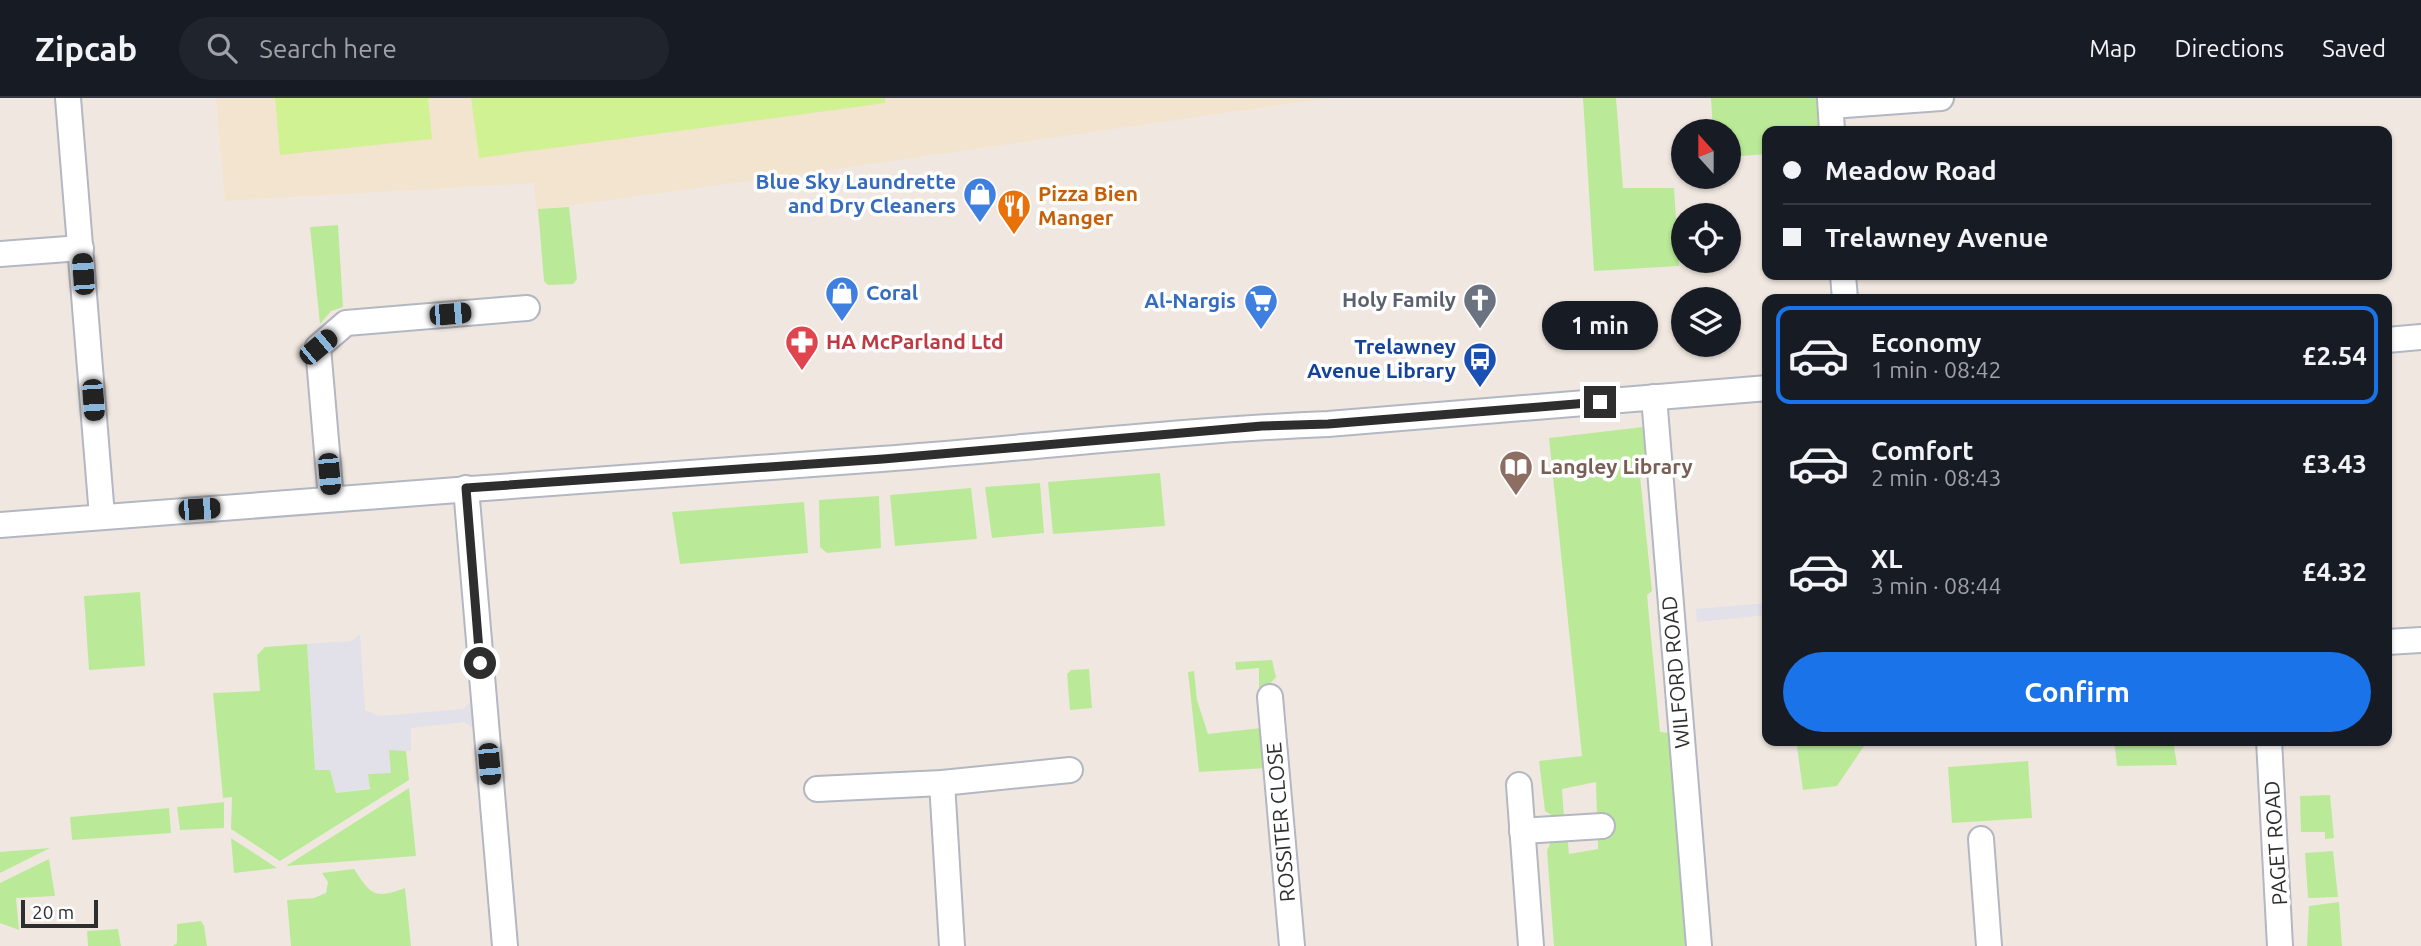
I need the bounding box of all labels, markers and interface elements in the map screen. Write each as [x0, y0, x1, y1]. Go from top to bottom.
search box [179, 17, 669, 80]
icon: search [203, 29, 241, 67]
text: Zipcab [35, 30, 137, 67]
text: Search here [259, 34, 397, 63]
text: Map [2089, 35, 2136, 62]
text: Directions [2174, 35, 2284, 62]
text: Saved [2322, 35, 2386, 62]
north arrow [1671, 119, 1741, 189]
map controls [1671, 119, 1741, 357]
text: Meadow Road [1825, 156, 1997, 185]
place label: Blue Sky Laundrette and Dry Cleaners [755, 169, 956, 217]
shop icon: Blue Sky Laundrette and Dry Cleaners [961, 175, 999, 224]
place label: Pizza Bien Manger [1038, 181, 1138, 229]
restaurant icon: Pizza Bien Manger [995, 187, 1033, 236]
button: locate [1671, 203, 1741, 273]
text: Trelawney Avenue [1825, 223, 2049, 252]
car [72, 252, 95, 296]
shop icon: Coral [823, 274, 861, 323]
place label: Coral [866, 280, 918, 304]
church icon: Holy Family [1461, 281, 1499, 330]
supermarket icon: Al-Nargis [1242, 282, 1280, 331]
place label: Holy Family [1342, 287, 1456, 311]
button: layers [1671, 287, 1741, 357]
place label: Al-Nargis [1144, 288, 1236, 312]
callout: 1 min [1542, 300, 1658, 350]
car [429, 302, 472, 326]
text: 1 min [1571, 313, 1629, 338]
pharmacy icon: HA McParland Ltd [783, 323, 821, 372]
icon: car [1787, 324, 1850, 387]
car [296, 325, 341, 369]
text: Economy [1871, 328, 1981, 357]
place label: HA McParland Ltd [826, 329, 1004, 353]
place label: Trelawney Avenue Library [1307, 334, 1456, 382]
bus stop icon: Trelawney Avenue Library [1461, 340, 1499, 389]
text: £2.54 [2302, 341, 2367, 370]
text: 1 min · 08:42 [1871, 357, 2002, 382]
car [82, 378, 105, 422]
route end [1584, 386, 1616, 418]
icon: car [1787, 432, 1850, 495]
text: Comfort [1871, 436, 1974, 465]
library icon: Langley Library [1497, 448, 1535, 497]
text: £3.43 [2302, 449, 2367, 478]
car [317, 452, 342, 496]
place label: Langley Library [1540, 454, 1693, 478]
text: 2 min · 08:43 [1871, 465, 2002, 490]
car [178, 497, 221, 521]
icon: car [1787, 540, 1850, 603]
text: XL [1871, 544, 1902, 573]
text: £4.32 [2302, 557, 2367, 586]
text: 3 min · 08:44 [1871, 573, 2002, 598]
street label: WILFORD ROAD [1656, 595, 1694, 749]
route start [464, 647, 496, 679]
button: Confirm [1783, 652, 2371, 732]
street label: ROSSITER CLOSE [1261, 741, 1299, 903]
car [477, 742, 502, 786]
street label: PAGET ROAD [2259, 780, 2291, 906]
scale bar [21, 897, 98, 929]
text: 20 m [32, 901, 74, 923]

